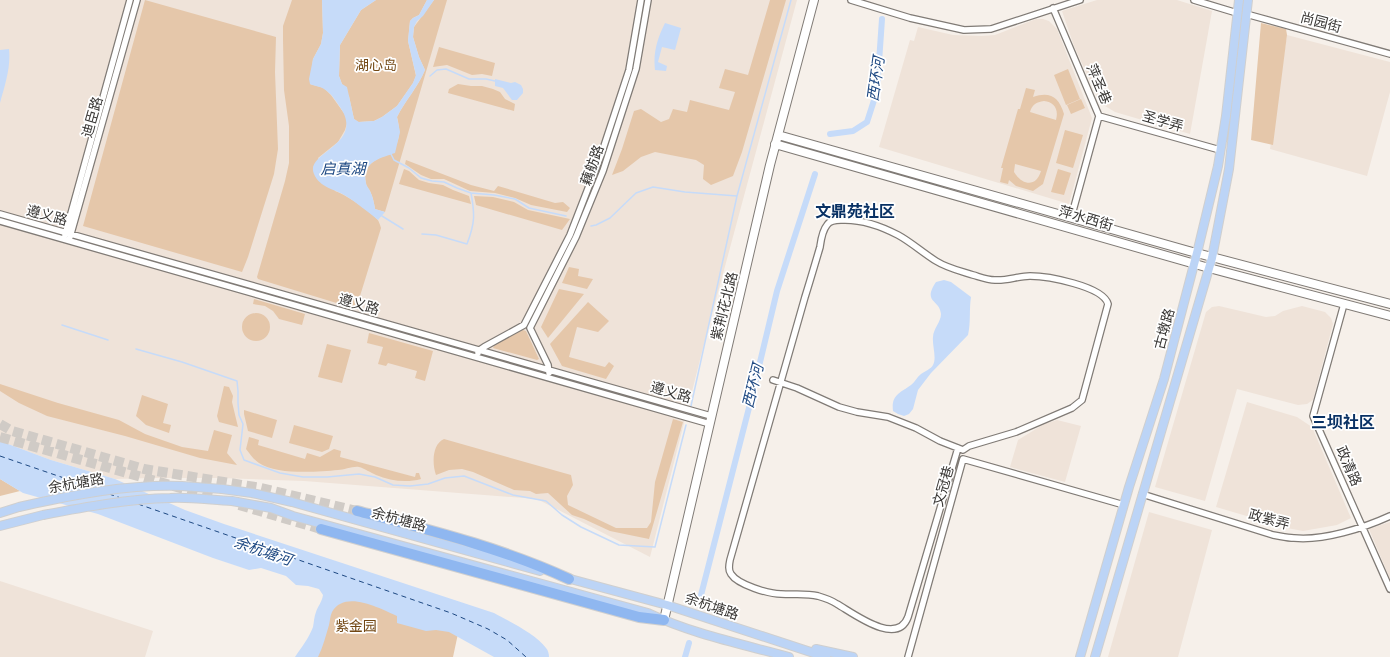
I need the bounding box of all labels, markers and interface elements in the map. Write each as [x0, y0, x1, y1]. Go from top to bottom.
street label: 尚园街 [1298, 8, 1344, 36]
water label: 西环河 [863, 52, 888, 103]
park label: 湖心岛 [355, 56, 397, 74]
street label: 萍圣巷 [1083, 61, 1115, 107]
street label: 迪臣路 [78, 94, 106, 140]
street label: 圣学弄 [1140, 107, 1186, 135]
street label: 藕舫路 [576, 142, 608, 188]
water label: 启真湖 [320, 159, 367, 178]
street label: 遵义路 [24, 201, 70, 229]
district label: 文鼎苑社区 [815, 201, 895, 222]
street label: 萍水西街 [1057, 202, 1115, 234]
street label: 紫荆花北路 [707, 270, 741, 342]
street label: 遵义路 [336, 290, 382, 318]
street label: 古墩路 [1150, 306, 1178, 352]
water label: 西环河 [738, 359, 768, 410]
street label: 遵义路 [648, 378, 694, 406]
district label: 三坝社区 [1311, 412, 1375, 433]
street label: 政清路 [1332, 443, 1366, 489]
street label: 文冠巷 [929, 463, 957, 509]
street label: 余杭塘路 [47, 469, 105, 497]
street label: 余杭塘路 [370, 503, 428, 535]
street label: 政紫弄 [1246, 505, 1292, 533]
water label: 余杭塘河 [232, 532, 297, 570]
street label: 余杭塘路 [683, 588, 741, 624]
park label: 紫金园 [335, 617, 377, 635]

